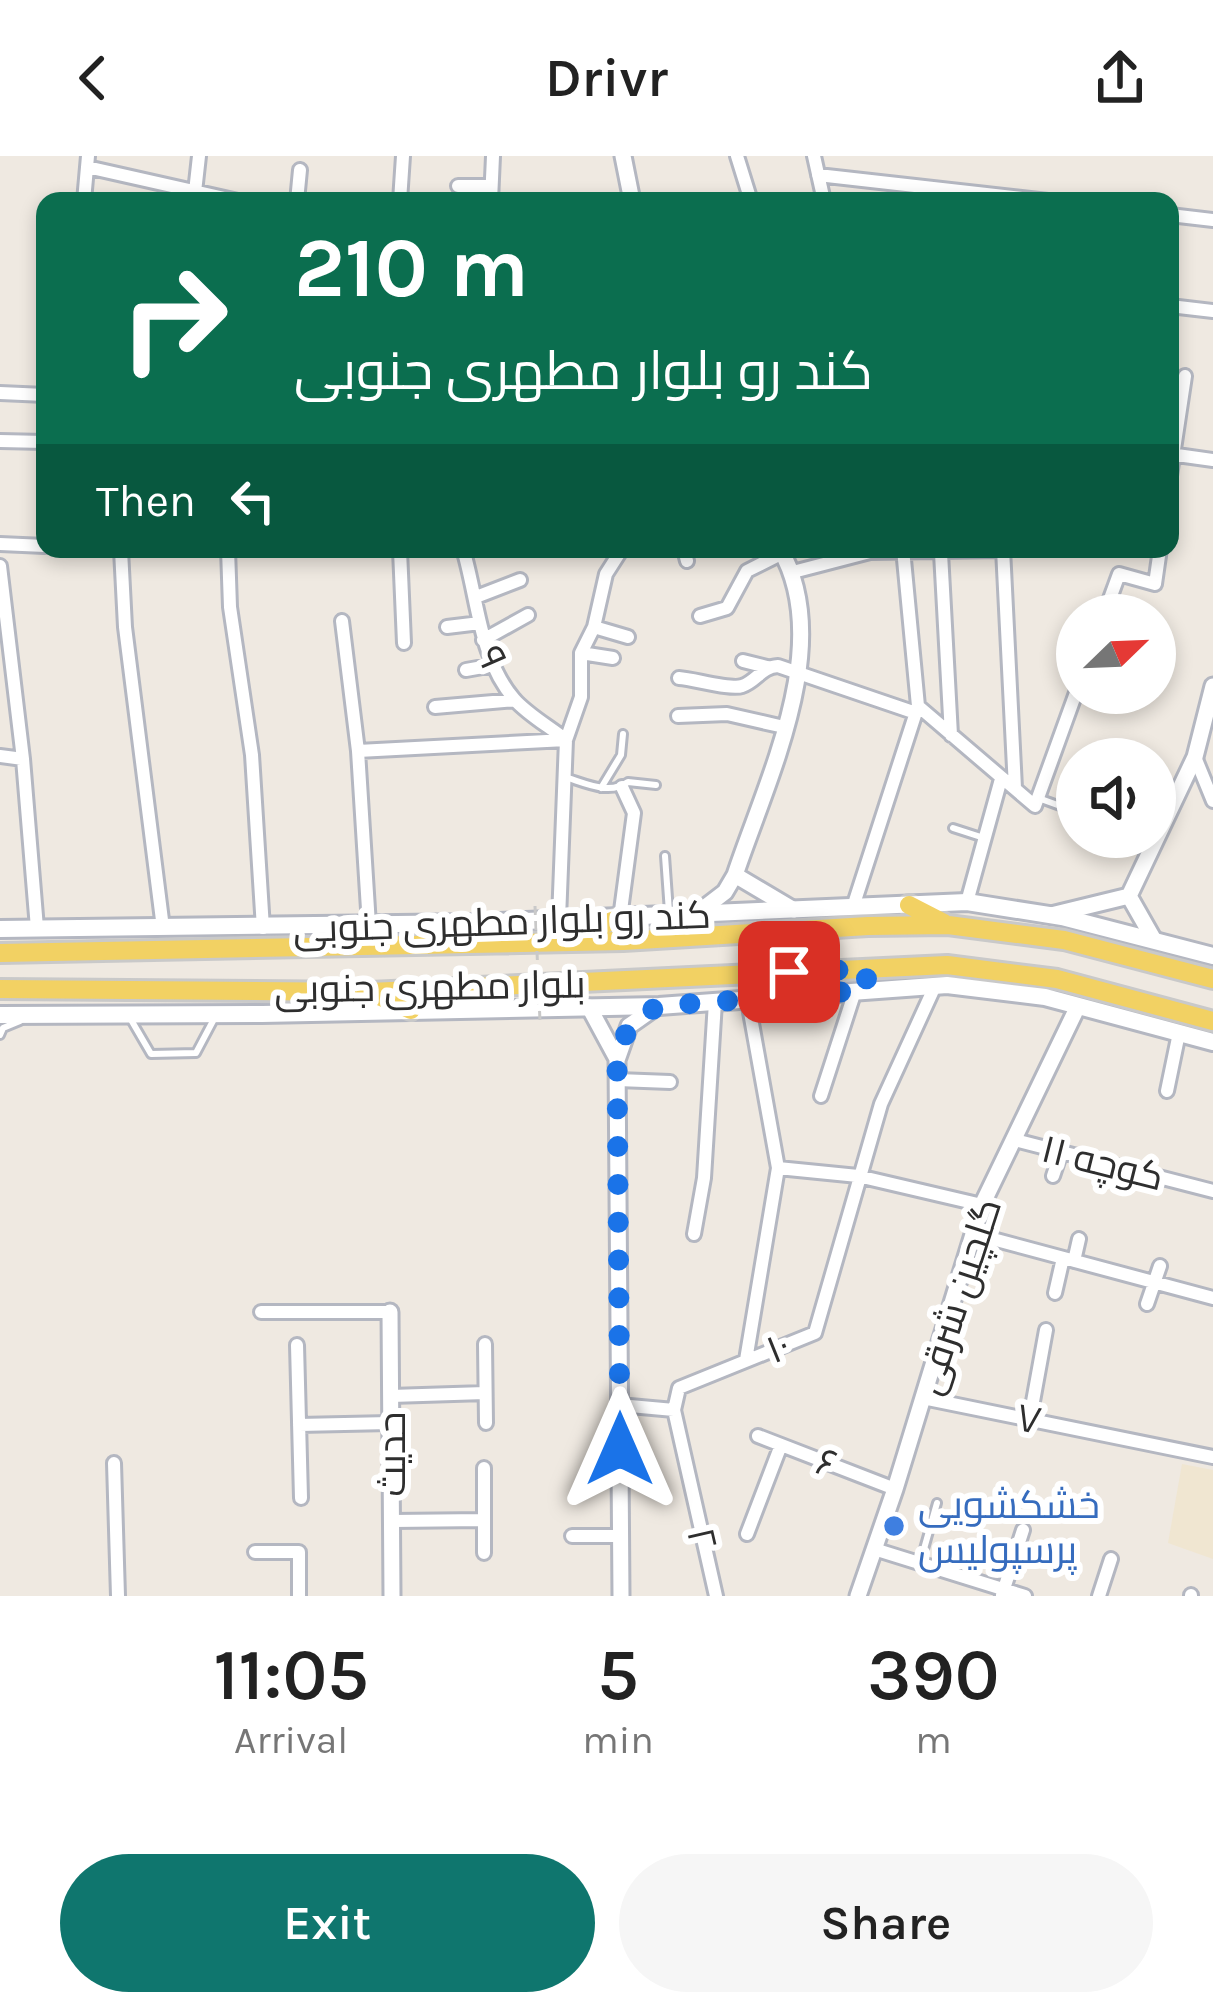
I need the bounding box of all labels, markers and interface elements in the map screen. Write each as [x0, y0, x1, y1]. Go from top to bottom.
icon: back [60, 45, 126, 111]
icon: share [1087, 45, 1153, 111]
text: Drivr [545, 46, 668, 110]
text: 210 m [294, 219, 529, 317]
icon: right [96, 240, 252, 396]
text: کند رو بلوار مطهری جنوبی [294, 339, 873, 403]
icon: left [220, 468, 286, 534]
text: Then [96, 475, 196, 527]
north arrow [1056, 594, 1176, 714]
map controls [1056, 594, 1176, 858]
street label: ۹ [467, 639, 517, 676]
button: sound [1056, 738, 1176, 858]
street label: کند رو بلوار مطهری جنوبی [292, 892, 712, 952]
pin [738, 921, 840, 1023]
icon: arrive [756, 939, 822, 1005]
street label: بلوار مطهری جنوبی [274, 961, 586, 1013]
street label: کوچه ۱۱ [1036, 1126, 1169, 1202]
street label: گلچین شرقی [905, 1192, 1013, 1401]
street label: ۱۰ [760, 1323, 797, 1373]
position arrow [557, 1386, 683, 1512]
street label: ۷ [1012, 1394, 1045, 1444]
street label: حدیث [369, 1412, 415, 1496]
street label: ۶ [810, 1438, 844, 1488]
place label: خشکشویی پرسپولیس [918, 1482, 1100, 1575]
marker: خشکشویی پرسپولیس [881, 1513, 907, 1539]
street label: ۲ [677, 1523, 727, 1553]
text: 11:05 [213, 1633, 369, 1717]
text: 5 [597, 1633, 639, 1717]
text: 390 [867, 1633, 1000, 1717]
text: Arrival [234, 1717, 348, 1763]
text: min [582, 1717, 654, 1763]
text: m [915, 1717, 952, 1763]
button: Exit [60, 1854, 595, 1992]
button: Share [619, 1854, 1153, 1992]

